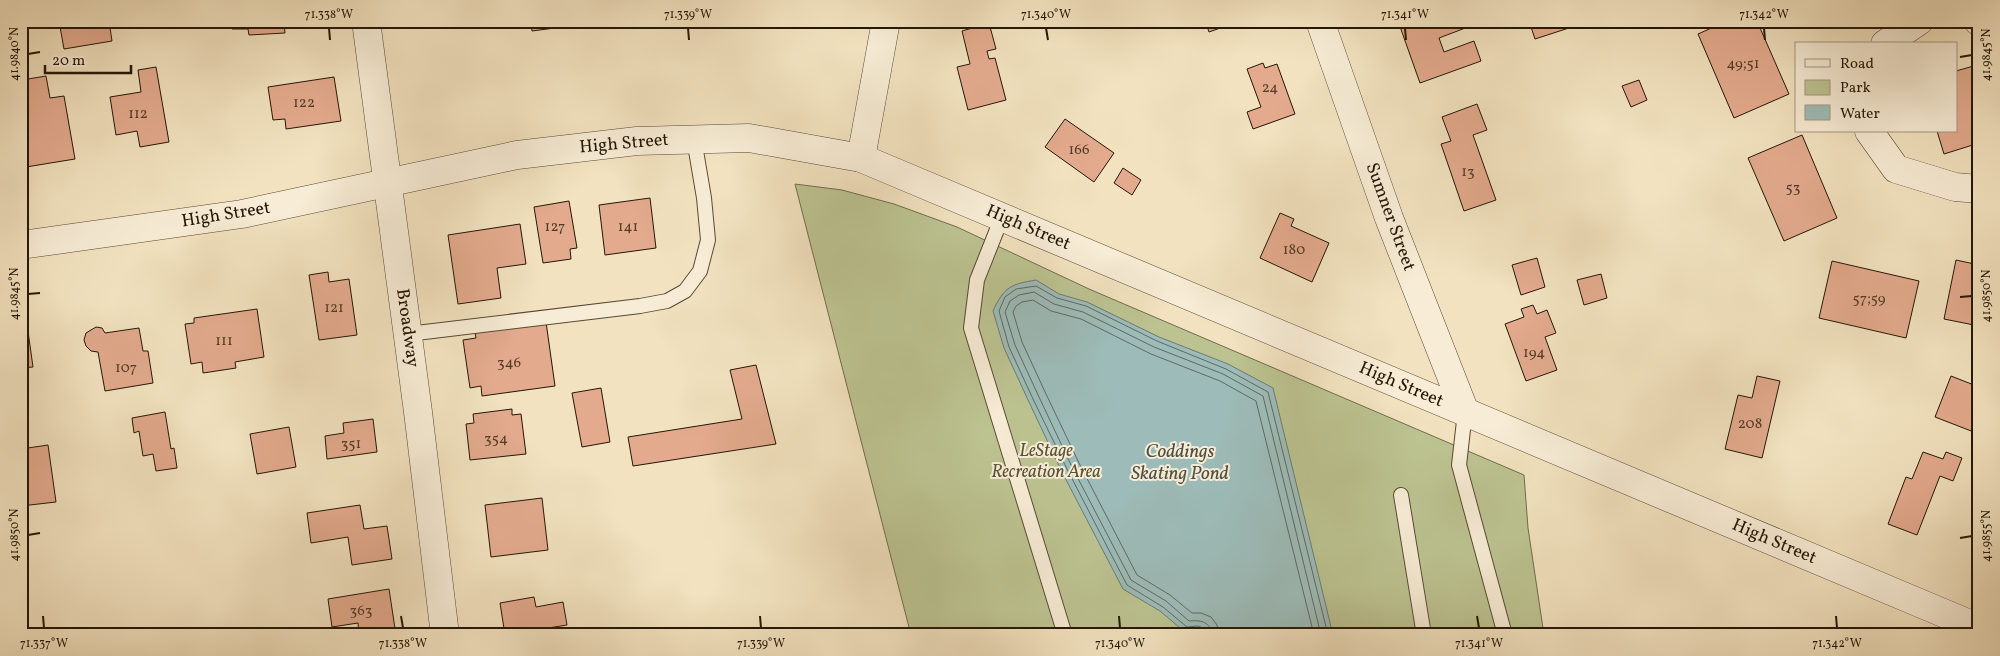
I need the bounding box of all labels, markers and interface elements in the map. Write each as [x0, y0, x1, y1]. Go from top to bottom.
text: 71.338°W [305, 7, 353, 23]
text: 71.339°W [664, 7, 712, 23]
text: 71.340°W [1021, 7, 1071, 23]
text: 71.341°W [1381, 7, 1429, 23]
text: 71.342°W [1739, 7, 1789, 23]
text: 41.9840°N [7, 27, 23, 81]
text: 41.9845°N [1979, 29, 1995, 81]
scale bar [45, 42, 131, 74]
legend [1795, 42, 1958, 132]
text: 20 m [52, 51, 85, 72]
house number: 49;51 [1726, 54, 1760, 75]
text: Road [1840, 54, 1874, 75]
house number: 24 [1262, 78, 1278, 99]
text: Park [1840, 78, 1871, 99]
house number: 122 [293, 93, 315, 114]
house number: 112 [128, 104, 148, 125]
text: Water [1840, 104, 1880, 125]
street label: High Street [578, 128, 670, 160]
house number: 166 [1068, 140, 1090, 161]
street label: Sumner Street [1359, 159, 1421, 275]
house number: 13 [1461, 162, 1475, 183]
house number: 53 [1786, 178, 1800, 199]
street label: High Street [180, 196, 272, 234]
street label: High Street [982, 199, 1074, 257]
house number: 127 [545, 217, 565, 238]
house number: 141 [618, 217, 638, 238]
house number: 180 [1283, 240, 1305, 261]
text: 41.9845°N [7, 268, 23, 320]
text: 41.9850°N [1979, 270, 1995, 322]
street label: Broadway [389, 287, 425, 369]
house number: 57;59 [1852, 289, 1886, 310]
house number: 121 [324, 298, 344, 319]
house number: 111 [215, 331, 233, 352]
house number: 194 [1523, 343, 1545, 364]
house number: 346 [497, 353, 521, 374]
street label: High Street [1355, 356, 1447, 414]
house number: 107 [115, 358, 137, 379]
house number: 208 [1738, 414, 1762, 435]
house number: 354 [484, 429, 508, 450]
house number: 351 [341, 434, 361, 455]
park label: LeStage Recreation Area [991, 439, 1101, 485]
water label: Coddings Skating Pond [1131, 439, 1229, 487]
text: 41.9850°N [7, 509, 23, 561]
text: 41.9855°N [1979, 510, 1995, 562]
street label: High Street [1728, 513, 1820, 571]
house number: 363 [350, 601, 372, 622]
text: 71.337°W [20, 636, 68, 652]
text: 71.338°W [379, 636, 427, 652]
text: 71.339°W [737, 636, 785, 652]
text: 71.340°W [1095, 636, 1145, 652]
text: 71.341°W [1455, 636, 1503, 652]
text: 71.342°W [1812, 636, 1862, 652]

